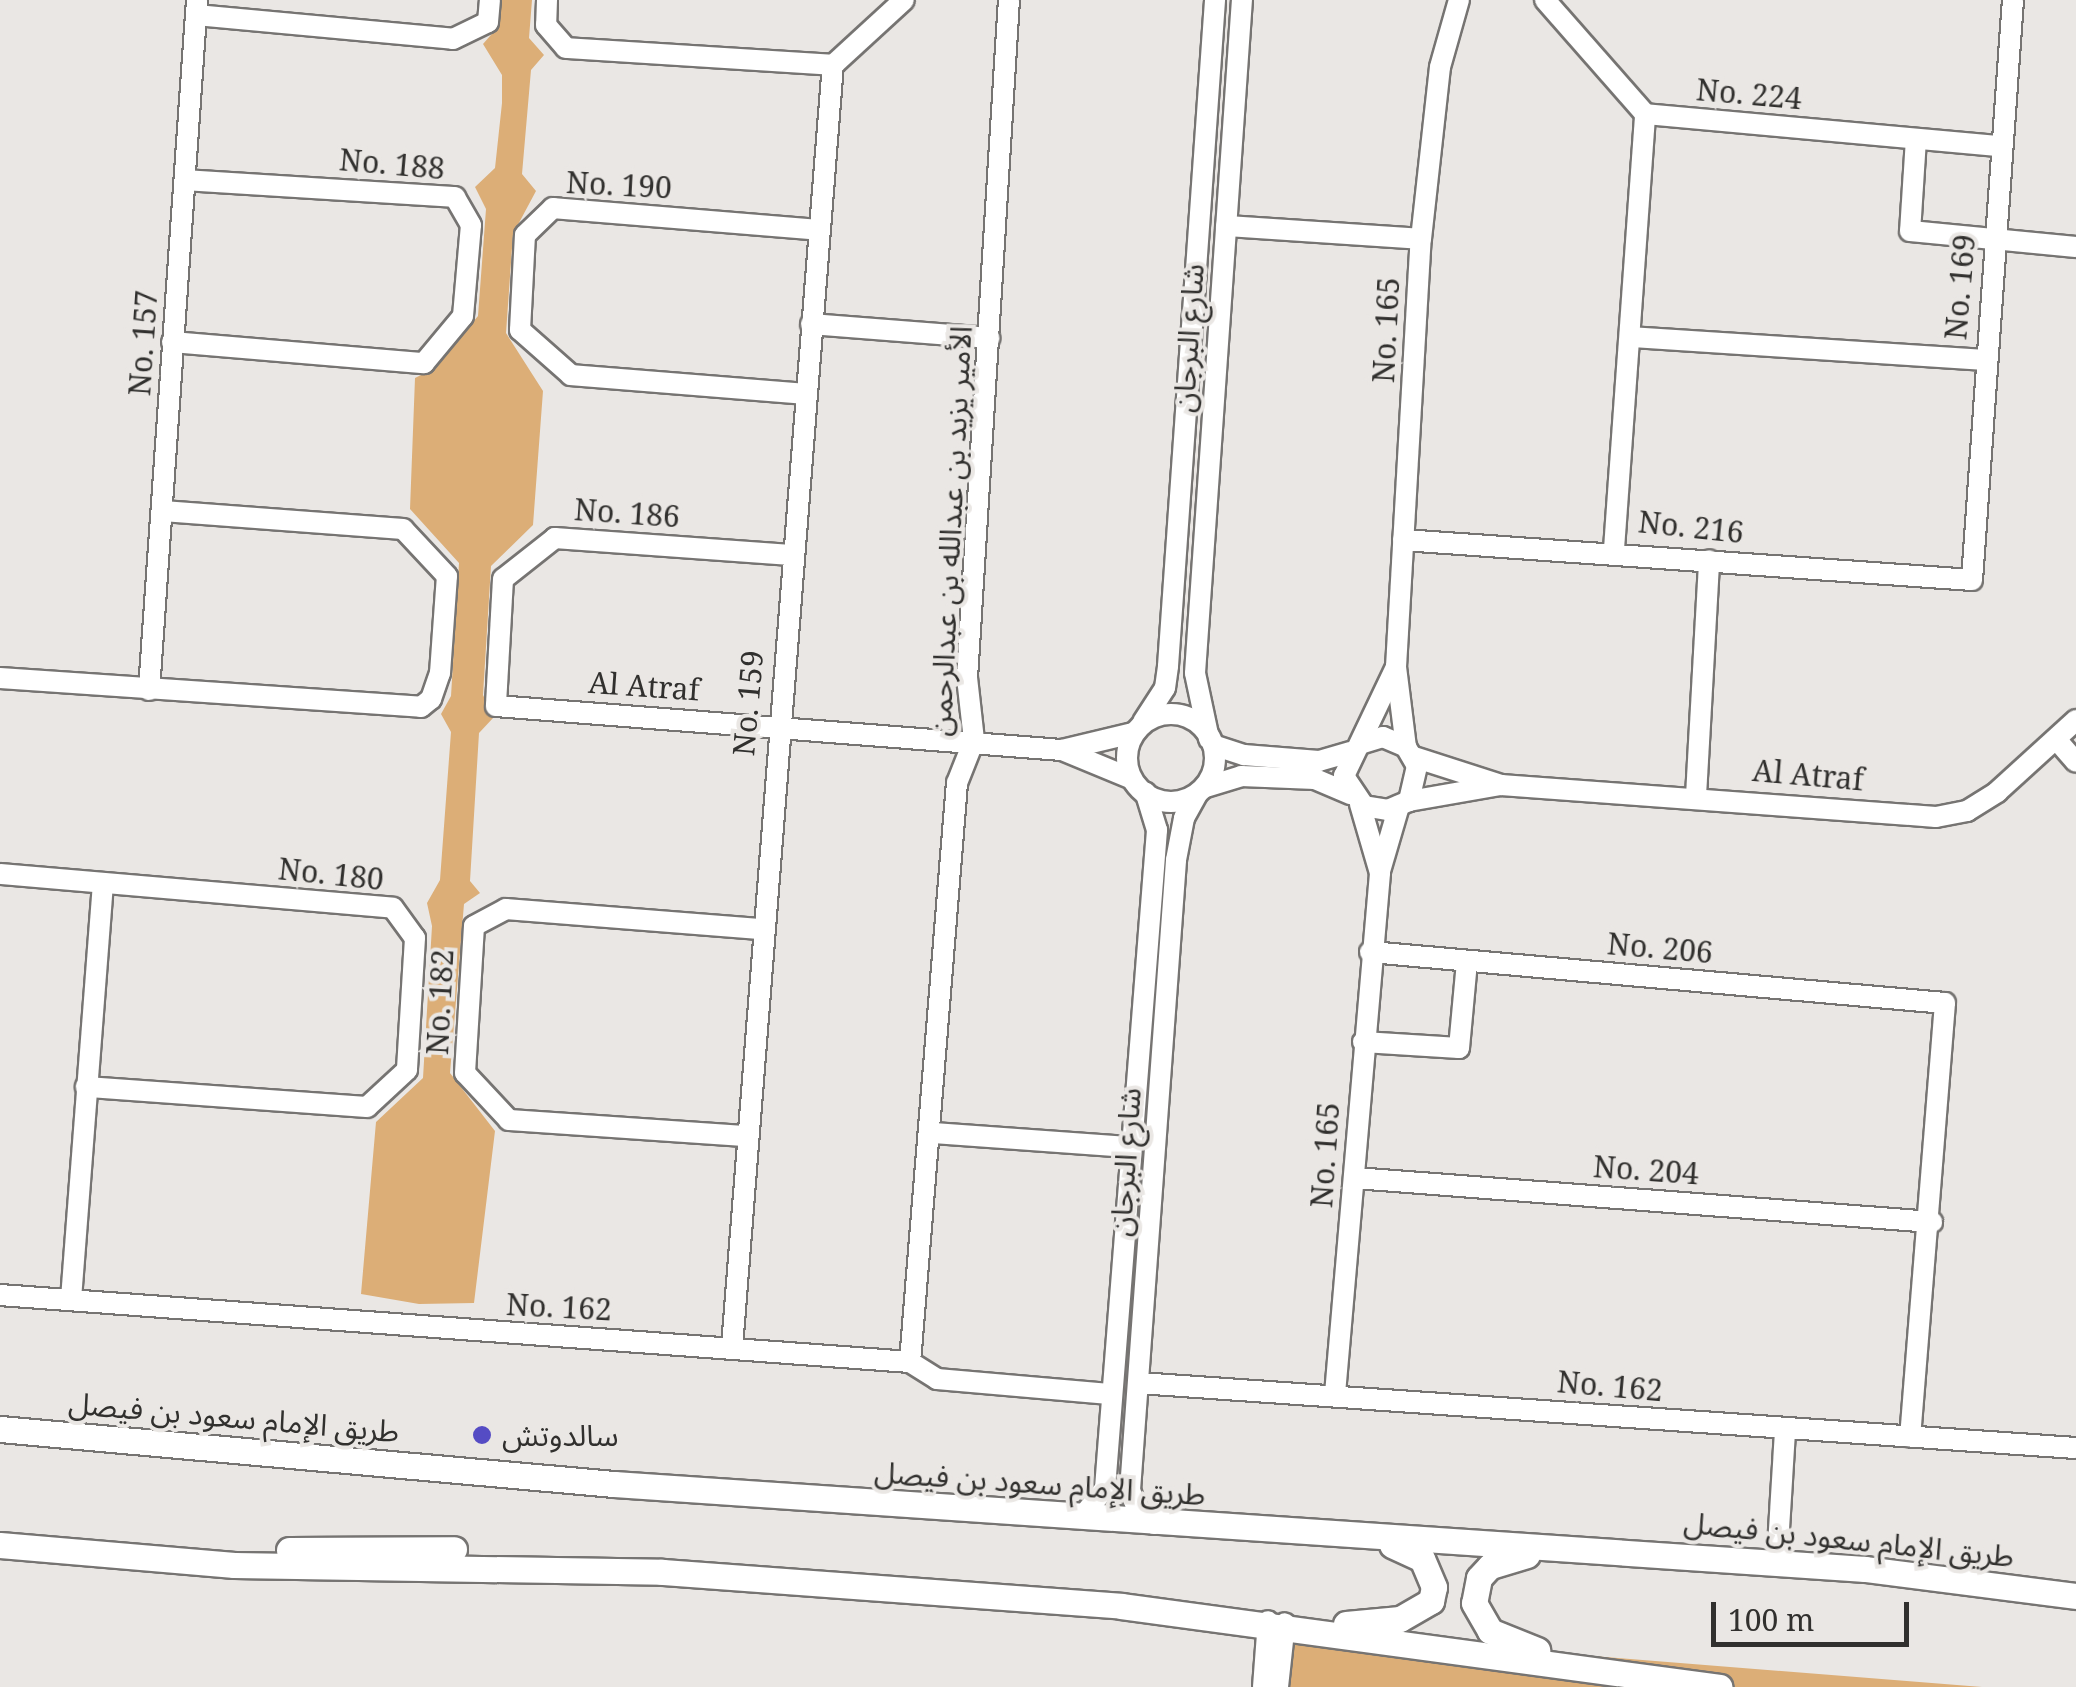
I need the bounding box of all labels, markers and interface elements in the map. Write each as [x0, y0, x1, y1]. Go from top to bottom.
street label: No. 224 [1695, 71, 1803, 117]
street label: No. 188 [338, 141, 446, 187]
street label: No. 190 [565, 164, 673, 206]
street label: No. 169 [1937, 233, 1983, 341]
street label: شارع البرجان [1165, 262, 1211, 414]
street label: No. 165 [1365, 276, 1407, 384]
street label: No. 157 [121, 289, 165, 397]
street label: الأمير يزيد بن عبدالله بن عبدالرحمن [921, 325, 979, 737]
street label: No. 186 [573, 491, 681, 535]
street label: No. 216 [1637, 504, 1745, 550]
street label: No. 159 [725, 649, 771, 757]
street label: Al Atraf [587, 664, 701, 708]
street label: Al Atraf [1751, 752, 1865, 798]
street label: No. 180 [277, 851, 385, 897]
street label: No. 206 [1606, 925, 1714, 971]
street label: No. 182 [419, 948, 461, 1056]
street label: شارع البرجان [1102, 1086, 1148, 1238]
street label: No. 165 [1303, 1101, 1347, 1209]
street label: No. 204 [1592, 1148, 1700, 1192]
street label: No. 162 [505, 1286, 613, 1328]
street label: No. 162 [1556, 1363, 1664, 1409]
street label: طريق الإمام سعود بن فيصل [67, 1385, 401, 1449]
place label: سالدوتش [502, 1417, 618, 1453]
marker: سالدوتش [471, 1424, 493, 1446]
street label: طريق الإمام سعود بن فيصل [873, 1453, 1207, 1513]
street label: طريق الإمام سعود بن فيصل [1682, 1504, 2016, 1574]
scale bar [1716, 1582, 1914, 1644]
text: 100 m [1728, 1599, 1814, 1640]

